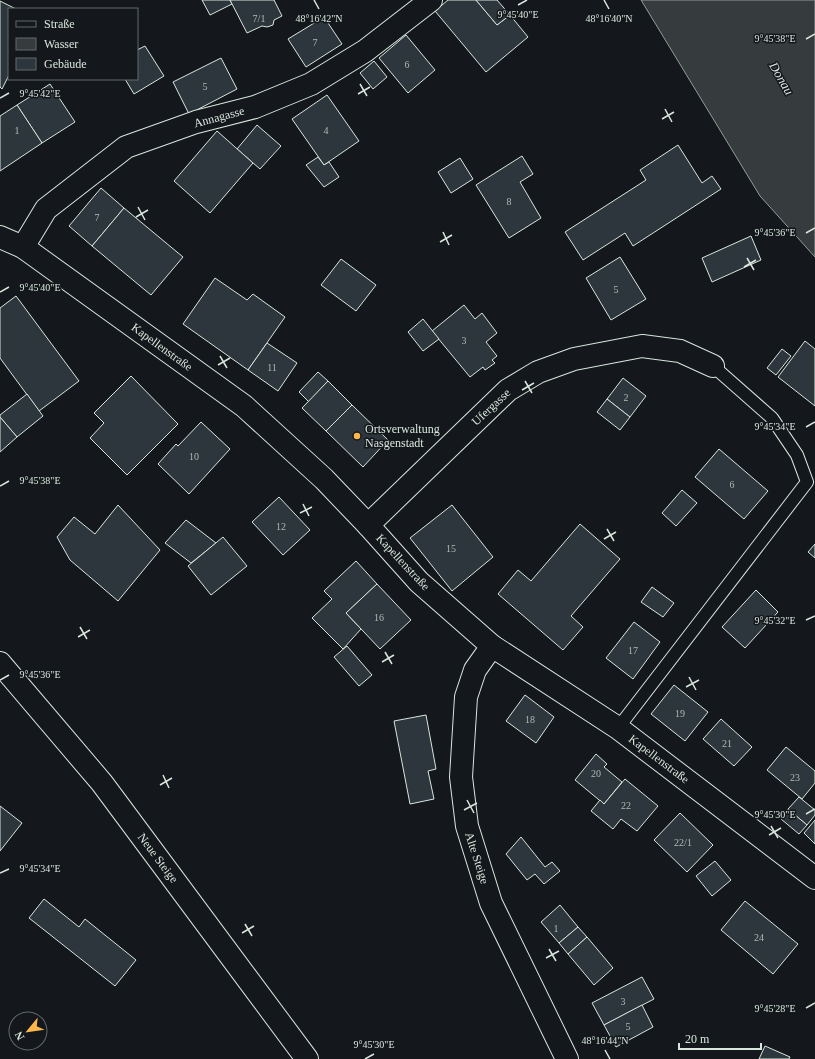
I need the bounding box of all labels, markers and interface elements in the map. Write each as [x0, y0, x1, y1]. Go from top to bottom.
legend [8, 8, 138, 80]
text: 9°45'40"E [498, 9, 539, 20]
house number: 7/1 [253, 13, 265, 24]
text: 48°16'42"N [295, 13, 343, 24]
text: 48°16'40"N [585, 13, 633, 24]
text: Straße [44, 17, 75, 31]
text: 9°45'38"E [755, 33, 796, 44]
text: Wasser [44, 37, 78, 51]
house number: 7 [313, 37, 318, 48]
text: Gebäude [44, 57, 87, 71]
water label: Donau [766, 58, 797, 98]
house number: 6 [405, 59, 410, 70]
house number: 5 [203, 81, 208, 92]
text: 9°45'42"E [20, 88, 61, 99]
street label: Annagasse [192, 104, 246, 130]
house number: 1 [15, 125, 20, 136]
house number: 4 [324, 125, 329, 136]
house number: 8 [507, 196, 512, 207]
house number: 7 [95, 212, 100, 223]
text: 9°45'36"E [755, 227, 796, 238]
text: 9°45'40"E [20, 282, 61, 293]
house number: 5 [614, 284, 619, 295]
street label: Kapellenstraße [129, 320, 195, 374]
house number: 3 [462, 335, 467, 346]
house number: 11 [267, 362, 277, 373]
street label: Ufergasse [469, 386, 513, 428]
house number: 2 [624, 392, 629, 403]
text: 9°45'34"E [755, 421, 796, 432]
place label: Ortsverwaltung Nasgenstadt [365, 422, 440, 450]
marker: Ortsverwaltung Nasgenstadt [352, 431, 362, 441]
house number: 10 [189, 451, 199, 462]
text: 9°45'38"E [20, 475, 61, 486]
house number: 6 [730, 479, 735, 490]
house number: 12 [276, 521, 286, 532]
street label: Kapellenstraße [373, 531, 433, 593]
house number: 15 [446, 543, 456, 554]
house number: 16 [374, 612, 384, 623]
text: 9°45'32"E [755, 615, 796, 626]
house number: 17 [628, 645, 638, 656]
text: 9°45'36"E [20, 669, 61, 680]
house number: 19 [675, 708, 685, 719]
house number: 18 [525, 714, 535, 725]
street label: Kapellenstraße [626, 732, 692, 786]
house number: 21 [722, 738, 732, 749]
house number: 20 [591, 768, 601, 779]
house number: 23 [790, 772, 800, 783]
house number: 22 [621, 800, 631, 811]
text: 9°45'30"E [755, 809, 796, 820]
street label: Alte Steige [462, 830, 492, 886]
street label: Neue Steige [135, 831, 181, 885]
house number: 22/1 [674, 837, 692, 848]
text: 9°45'34"E [20, 863, 61, 874]
house number: 1 [554, 923, 559, 934]
house number: 24 [754, 932, 764, 943]
house number: 3 [621, 996, 626, 1007]
text: 9°45'28"E [755, 1003, 796, 1014]
north arrow [8, 1011, 48, 1051]
house number: 5 [626, 1021, 631, 1032]
scale bar [679, 1025, 761, 1051]
text: N [12, 1029, 26, 1042]
text: 20 m [685, 1032, 710, 1046]
text: 48°16'44"N [581, 1035, 629, 1046]
text: 9°45'30"E [354, 1039, 395, 1050]

